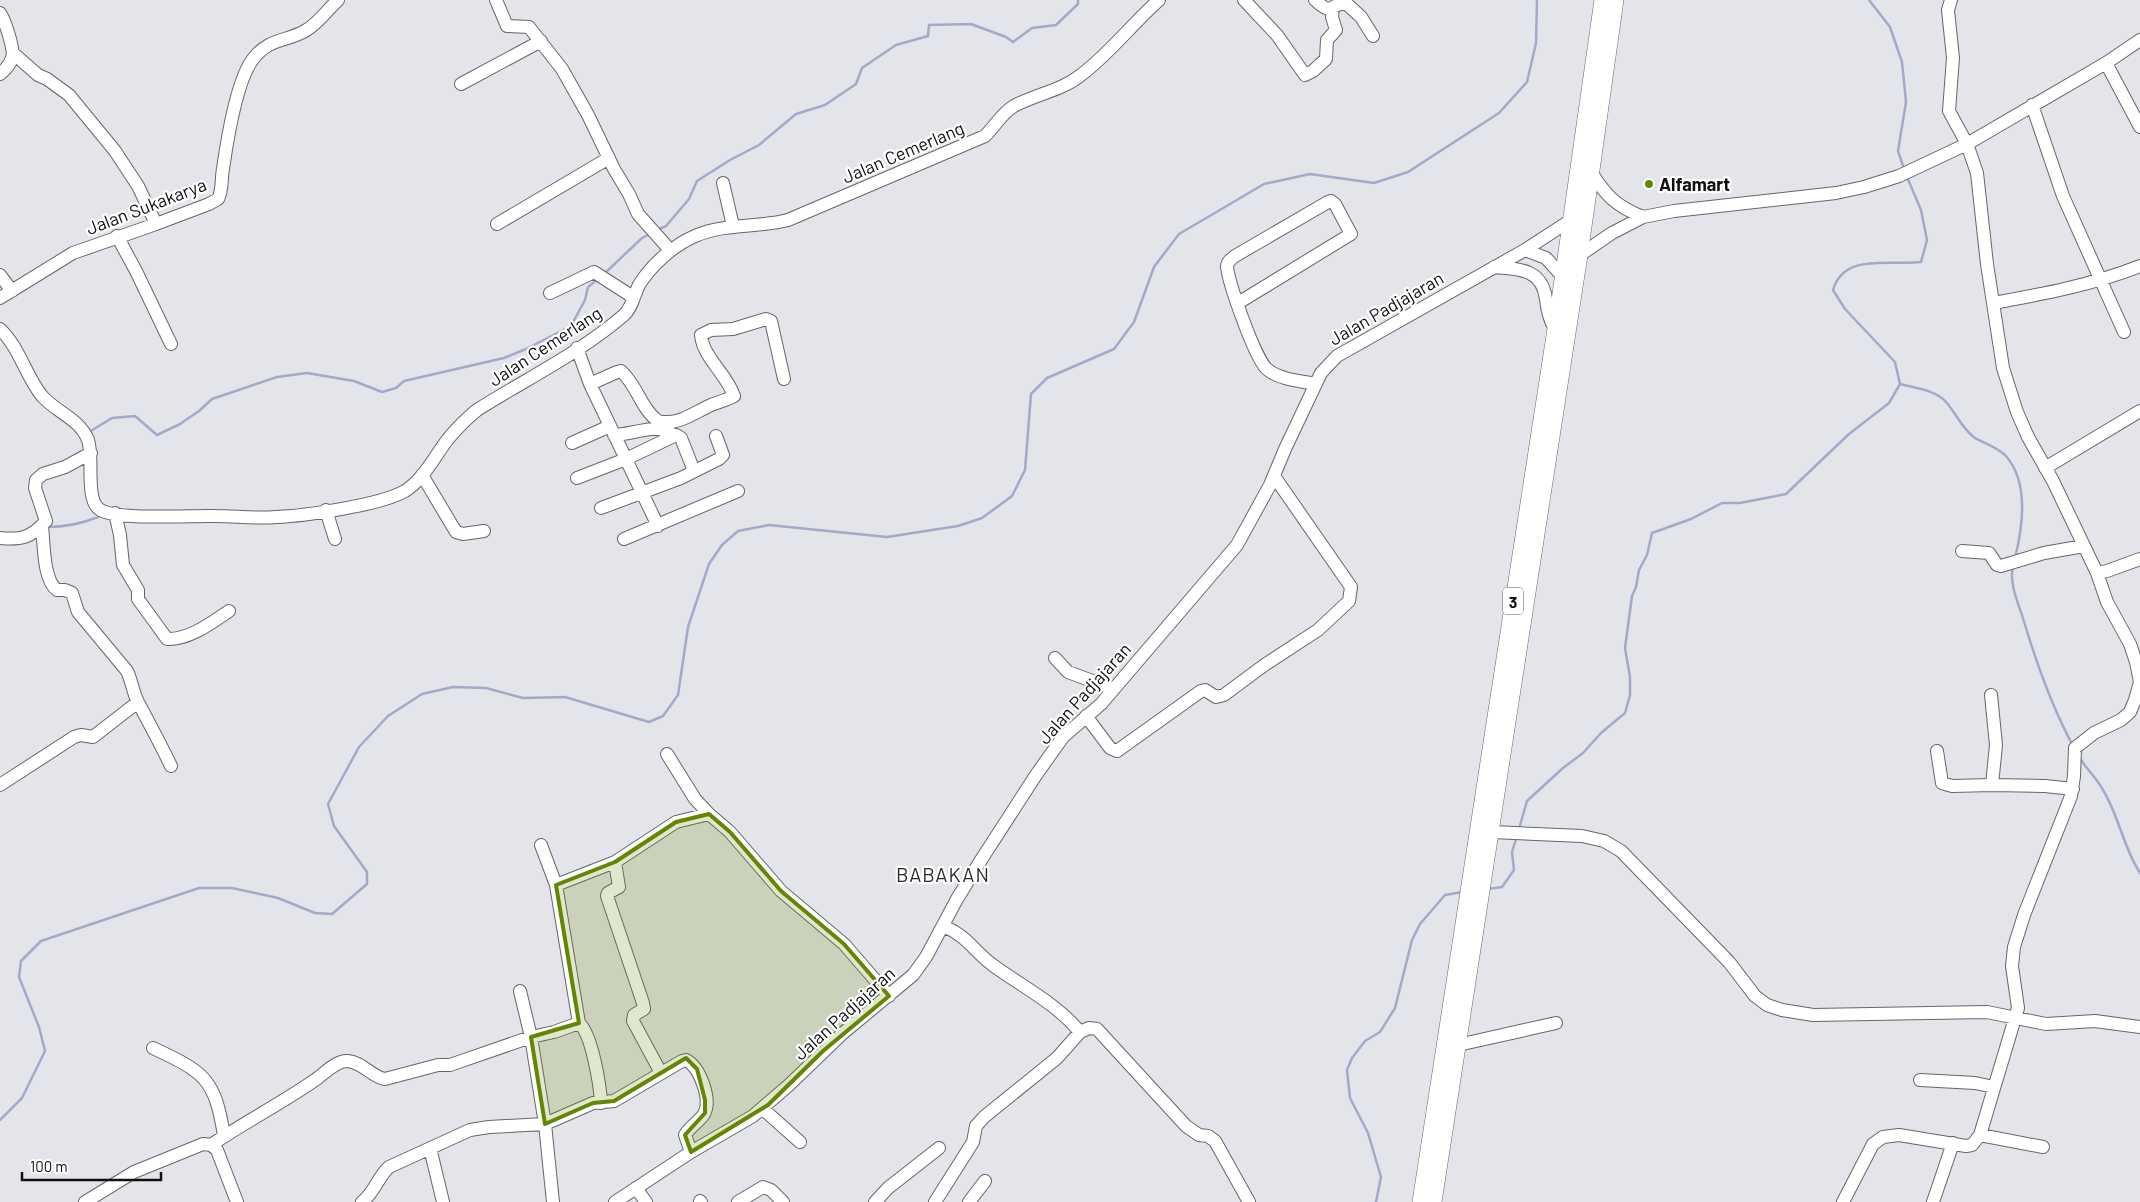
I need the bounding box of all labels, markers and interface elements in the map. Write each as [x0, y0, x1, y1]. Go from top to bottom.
street label: Jalan Cemerlang [839, 116, 967, 188]
street label: Jalan Sukakarya [83, 173, 209, 239]
place label: Alfamart [1659, 173, 1730, 195]
marker: Alfamart [1643, 178, 1655, 190]
street label: Jalan Padjajaran [1325, 266, 1447, 350]
street label: Jalan Cemerlang [484, 301, 606, 391]
road number: 3 [1503, 588, 1523, 614]
street label: Jalan Padjajaran [1033, 638, 1135, 748]
district label: BABAKAN [896, 862, 990, 886]
street label: Jalan Padjajaran [789, 962, 899, 1064]
scale bar [22, 1150, 161, 1182]
text: 100 m [30, 1157, 68, 1175]

